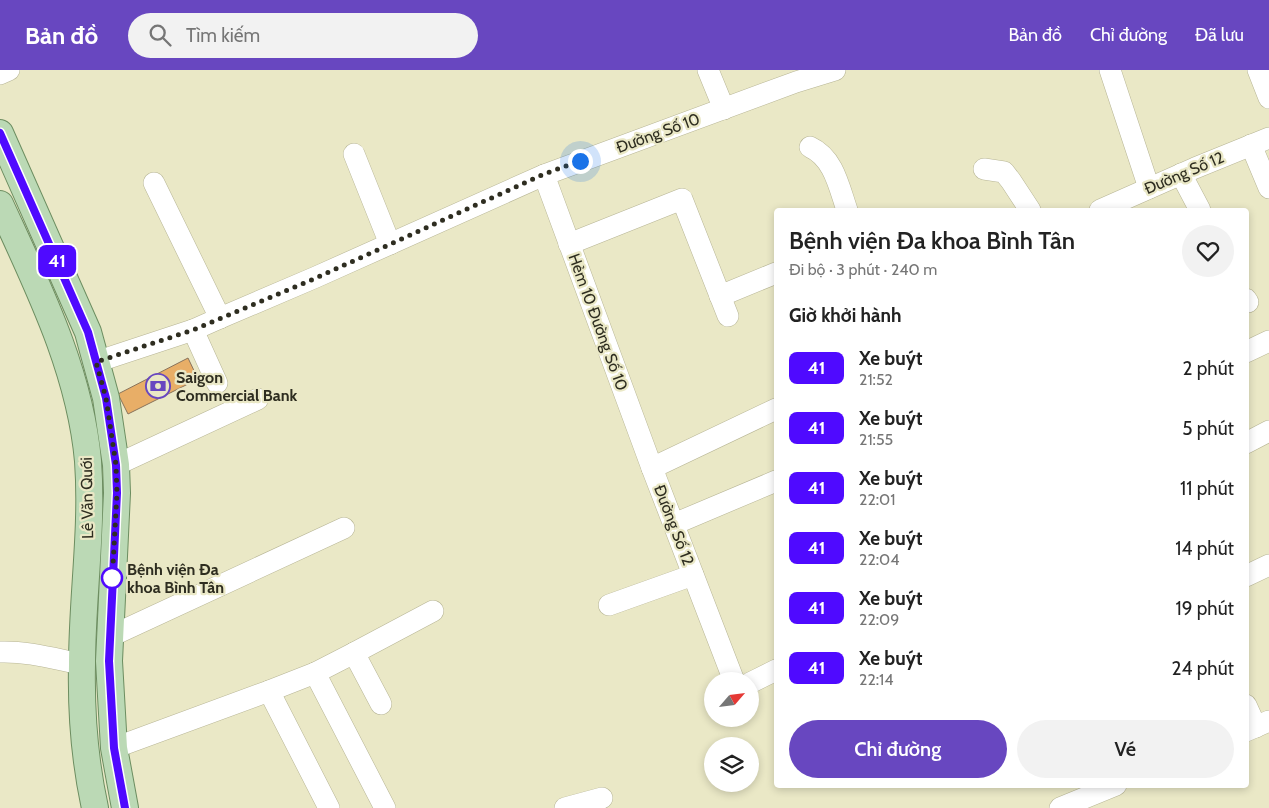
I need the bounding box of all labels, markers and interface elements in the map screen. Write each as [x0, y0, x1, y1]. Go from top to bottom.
search box [128, 13, 478, 58]
text: Bản đồ [25, 21, 98, 50]
icon: search [146, 21, 174, 49]
text: Tìm kiếm [186, 24, 260, 47]
text: Bản đồ [1009, 24, 1062, 46]
text: Chỉ đường [1090, 24, 1167, 46]
text: Đã lưu [1195, 24, 1244, 46]
street label: Đường Số 10 [614, 109, 702, 157]
street label: Đường Số 12 [1141, 148, 1227, 198]
your location [568, 149, 593, 174]
button: heart [1182, 225, 1234, 277]
text: Bệnh viện Đa khoa Bình Tân [789, 226, 1075, 255]
line badge: 41 [34, 245, 80, 277]
text: 41 [48, 250, 66, 272]
street label: Hẻm 10 Đường Số 10 [564, 251, 632, 393]
text: Đi bộ · 3 phút · 240 m [789, 260, 937, 279]
text: Giờ khởi hành [789, 304, 901, 327]
text: Xe buýt [859, 347, 922, 370]
text: 41 [808, 357, 825, 379]
text: 2 phút [1183, 357, 1234, 380]
place label: Saigon Commercial Bank [176, 368, 298, 405]
text: 21:52 [859, 370, 893, 389]
bank icon: Saigon Commercial Bank [145, 373, 171, 399]
text: Xe buýt [859, 407, 922, 430]
text: 41 [808, 417, 825, 439]
text: 5 phút [1182, 417, 1234, 440]
text: 21:55 [859, 430, 893, 449]
street label: Lê Văn Quới [77, 457, 97, 539]
text: Xe buýt [859, 467, 922, 490]
text: 41 [808, 477, 825, 499]
text: 11 phút [1180, 477, 1234, 500]
street label: Đường Số 12 [650, 482, 698, 568]
text: 22:01 [859, 490, 895, 509]
text: Xe buýt [859, 527, 922, 550]
text: 41 [808, 537, 825, 559]
text: 14 phút [1175, 537, 1234, 560]
text: 22:04 [859, 550, 900, 569]
place label: Bệnh viện Đa khoa Bình Tân [127, 560, 224, 597]
marker: Bệnh viện Đa khoa Bình Tân [101, 567, 123, 589]
text: Xe buýt [859, 587, 922, 610]
text: 41 [808, 597, 825, 619]
text: 19 phút [1175, 597, 1234, 620]
text: 22:09 [859, 610, 899, 629]
text: Xe buýt [859, 647, 922, 670]
text: 41 [808, 657, 825, 679]
text: 24 phút [1172, 657, 1234, 680]
text: 22:14 [859, 670, 894, 689]
north arrow [704, 672, 759, 728]
map controls [704, 672, 759, 792]
button: Chỉ đường [789, 720, 1007, 778]
button: Vé [1017, 720, 1234, 778]
button: layers [704, 737, 759, 792]

